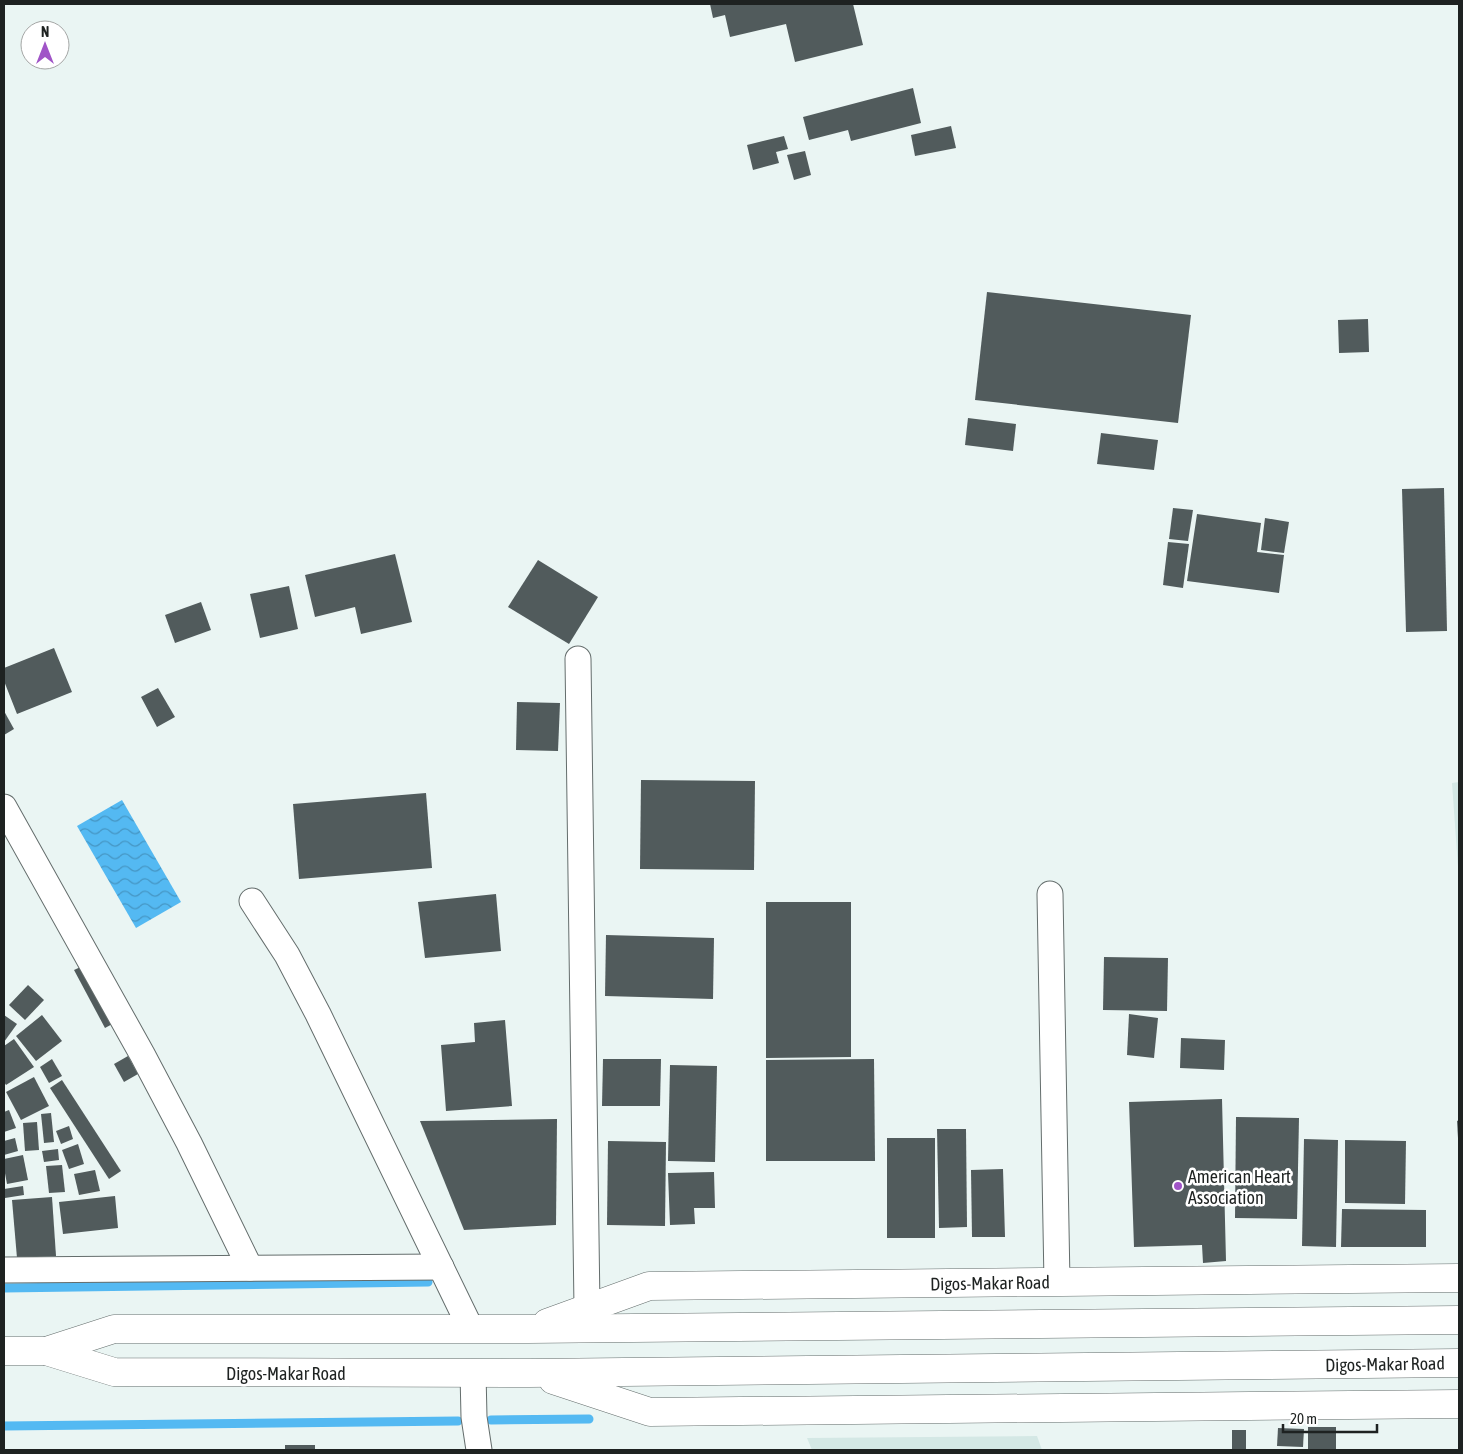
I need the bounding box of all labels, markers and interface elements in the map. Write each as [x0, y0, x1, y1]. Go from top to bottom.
north arrow [20, 20, 70, 70]
text: N [41, 24, 49, 40]
place label: American Heart Association [1188, 1166, 1291, 1208]
marker: American Heart Association [1172, 1180, 1184, 1192]
street label: Digos-Makar Road [930, 1271, 1050, 1295]
street label: Digos-Makar Road [1325, 1352, 1445, 1376]
street label: Digos-Makar Road [226, 1363, 346, 1384]
scale bar [1283, 1402, 1377, 1434]
text: 20 m [1290, 1410, 1317, 1427]

